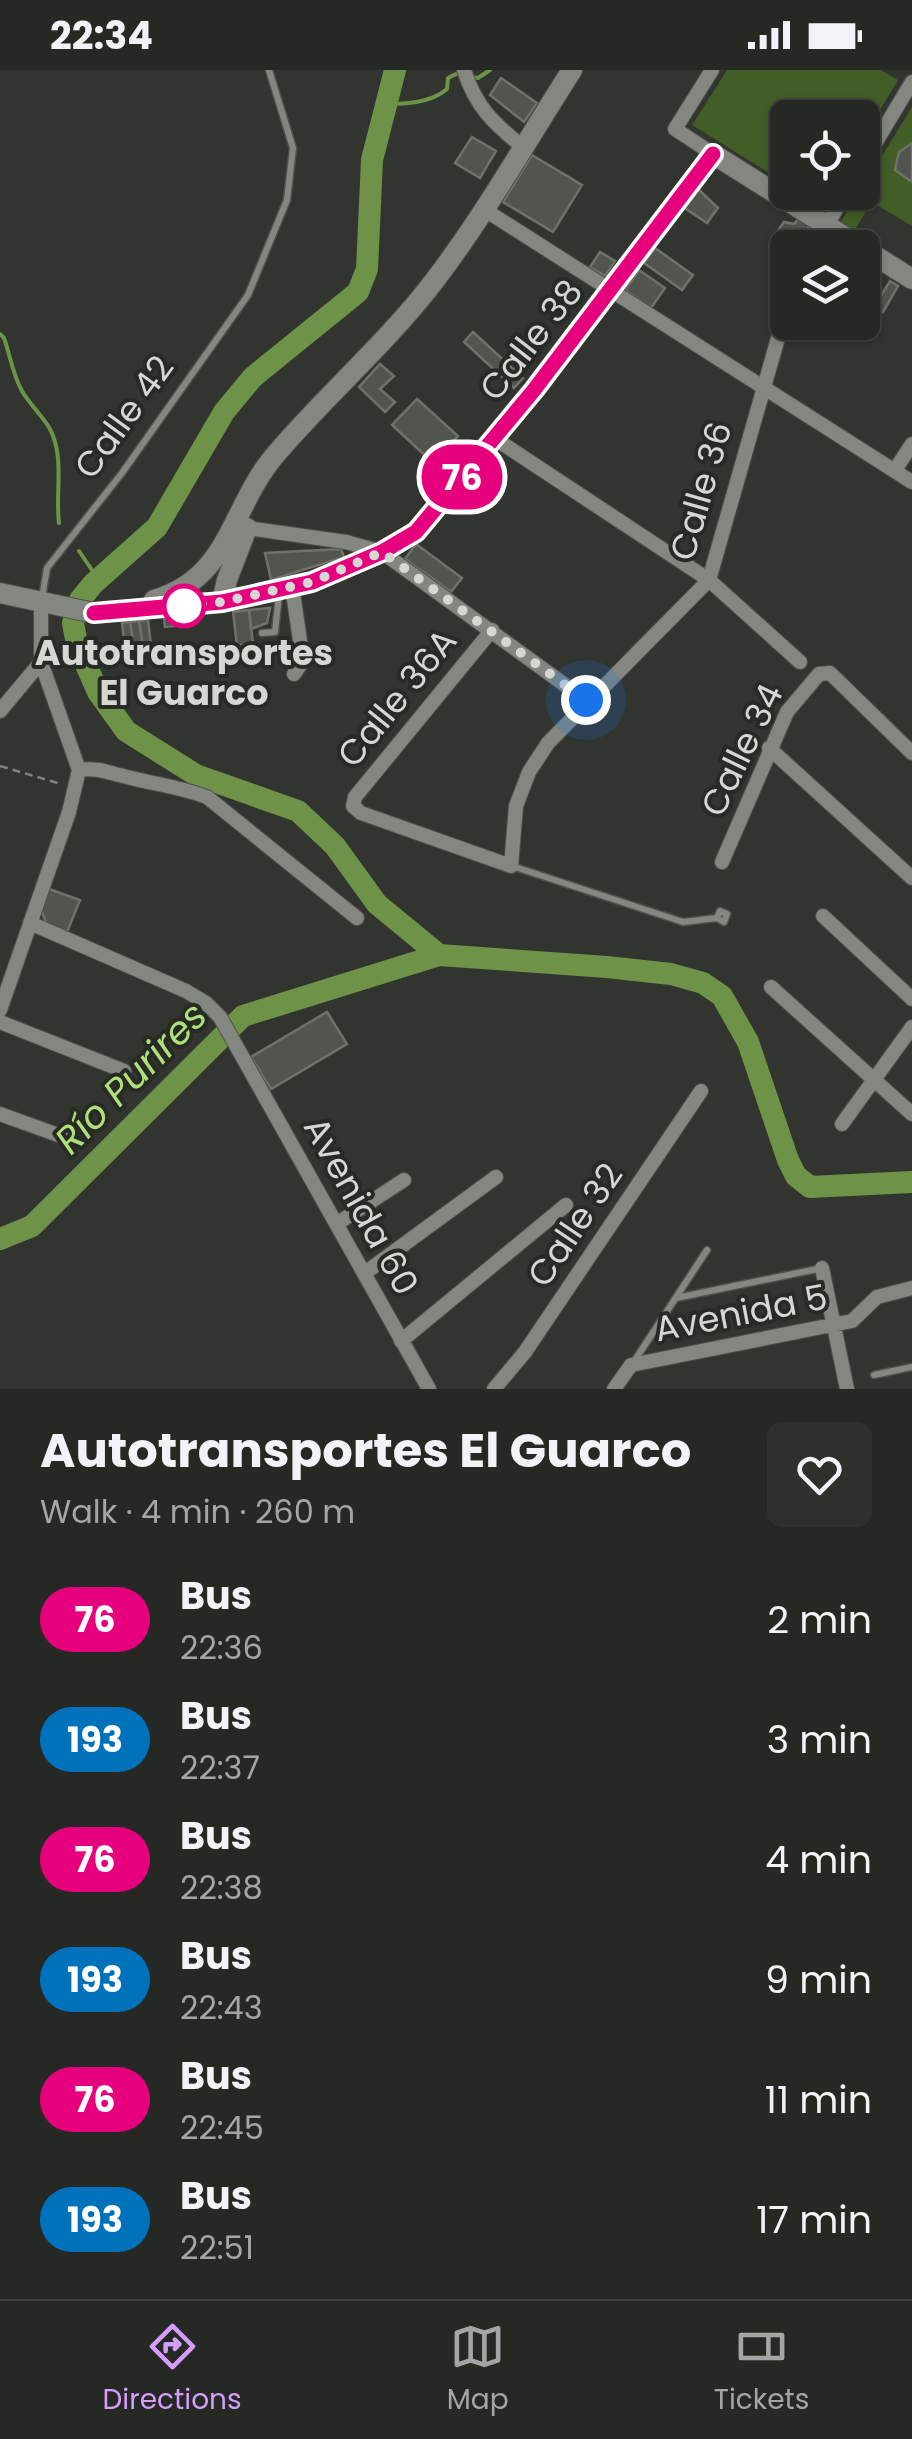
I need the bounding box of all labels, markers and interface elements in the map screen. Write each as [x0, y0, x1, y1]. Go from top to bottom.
text: 22:34 [50, 9, 153, 62]
map controls [770, 100, 880, 340]
button: locate [770, 100, 880, 210]
button: layers [770, 230, 880, 340]
street label: Calle 38 [468, 269, 594, 411]
street label: Calle 42 [62, 345, 185, 488]
street label: Calle 36 [657, 416, 744, 566]
line badge: 76 [417, 444, 507, 510]
text: 76 [441, 453, 483, 502]
marker: Autotransportes El Guarco [163, 585, 205, 627]
street label: Calle 36A [326, 618, 468, 777]
place label: Autotransportes El Guarco [35, 628, 333, 717]
your location [561, 675, 611, 725]
street label: Calle 34 [688, 675, 795, 824]
water label: Río Purires [43, 990, 219, 1166]
street label: Avenida 60 [292, 1108, 431, 1304]
street label: Calle 32 [515, 1153, 634, 1296]
street label: Avenida 5 [651, 1272, 831, 1353]
text: Autotransportes El Guarco [40, 1417, 691, 1484]
button: heart [767, 1422, 872, 1527]
text: Walk · 4 min · 260 m [40, 1489, 355, 1534]
text: Bus [180, 1569, 252, 1622]
text: 2 min [767, 1593, 872, 1646]
text: 76 [74, 1595, 116, 1644]
text: 22:36 [180, 1625, 263, 1670]
text: Bus [180, 1689, 252, 1742]
text: 3 min [767, 1713, 872, 1766]
text: 193 [67, 1715, 123, 1764]
text: 22:37 [180, 1745, 260, 1790]
text: Bus [180, 1809, 252, 1862]
text: 4 min [765, 1833, 872, 1886]
text: 76 [74, 1835, 116, 1884]
text: 22:38 [180, 1865, 263, 1910]
text: Bus [180, 1929, 252, 1982]
text: 9 min [765, 1953, 872, 2006]
text: 193 [67, 1955, 123, 2004]
text: 22:43 [180, 1985, 263, 2030]
text: Bus [180, 2049, 252, 2102]
text: 11 min [765, 2073, 872, 2126]
text: 76 [74, 2075, 116, 2124]
text: 22:45 [180, 2105, 264, 2150]
text: Bus [180, 2169, 252, 2222]
text: 17 min [756, 2193, 872, 2246]
text: 193 [67, 2195, 123, 2244]
text: 22:51 [180, 2225, 254, 2270]
tab: Directions [103, 2319, 242, 2421]
tab: Map [447, 2319, 509, 2421]
tab: Tickets [714, 2319, 809, 2421]

